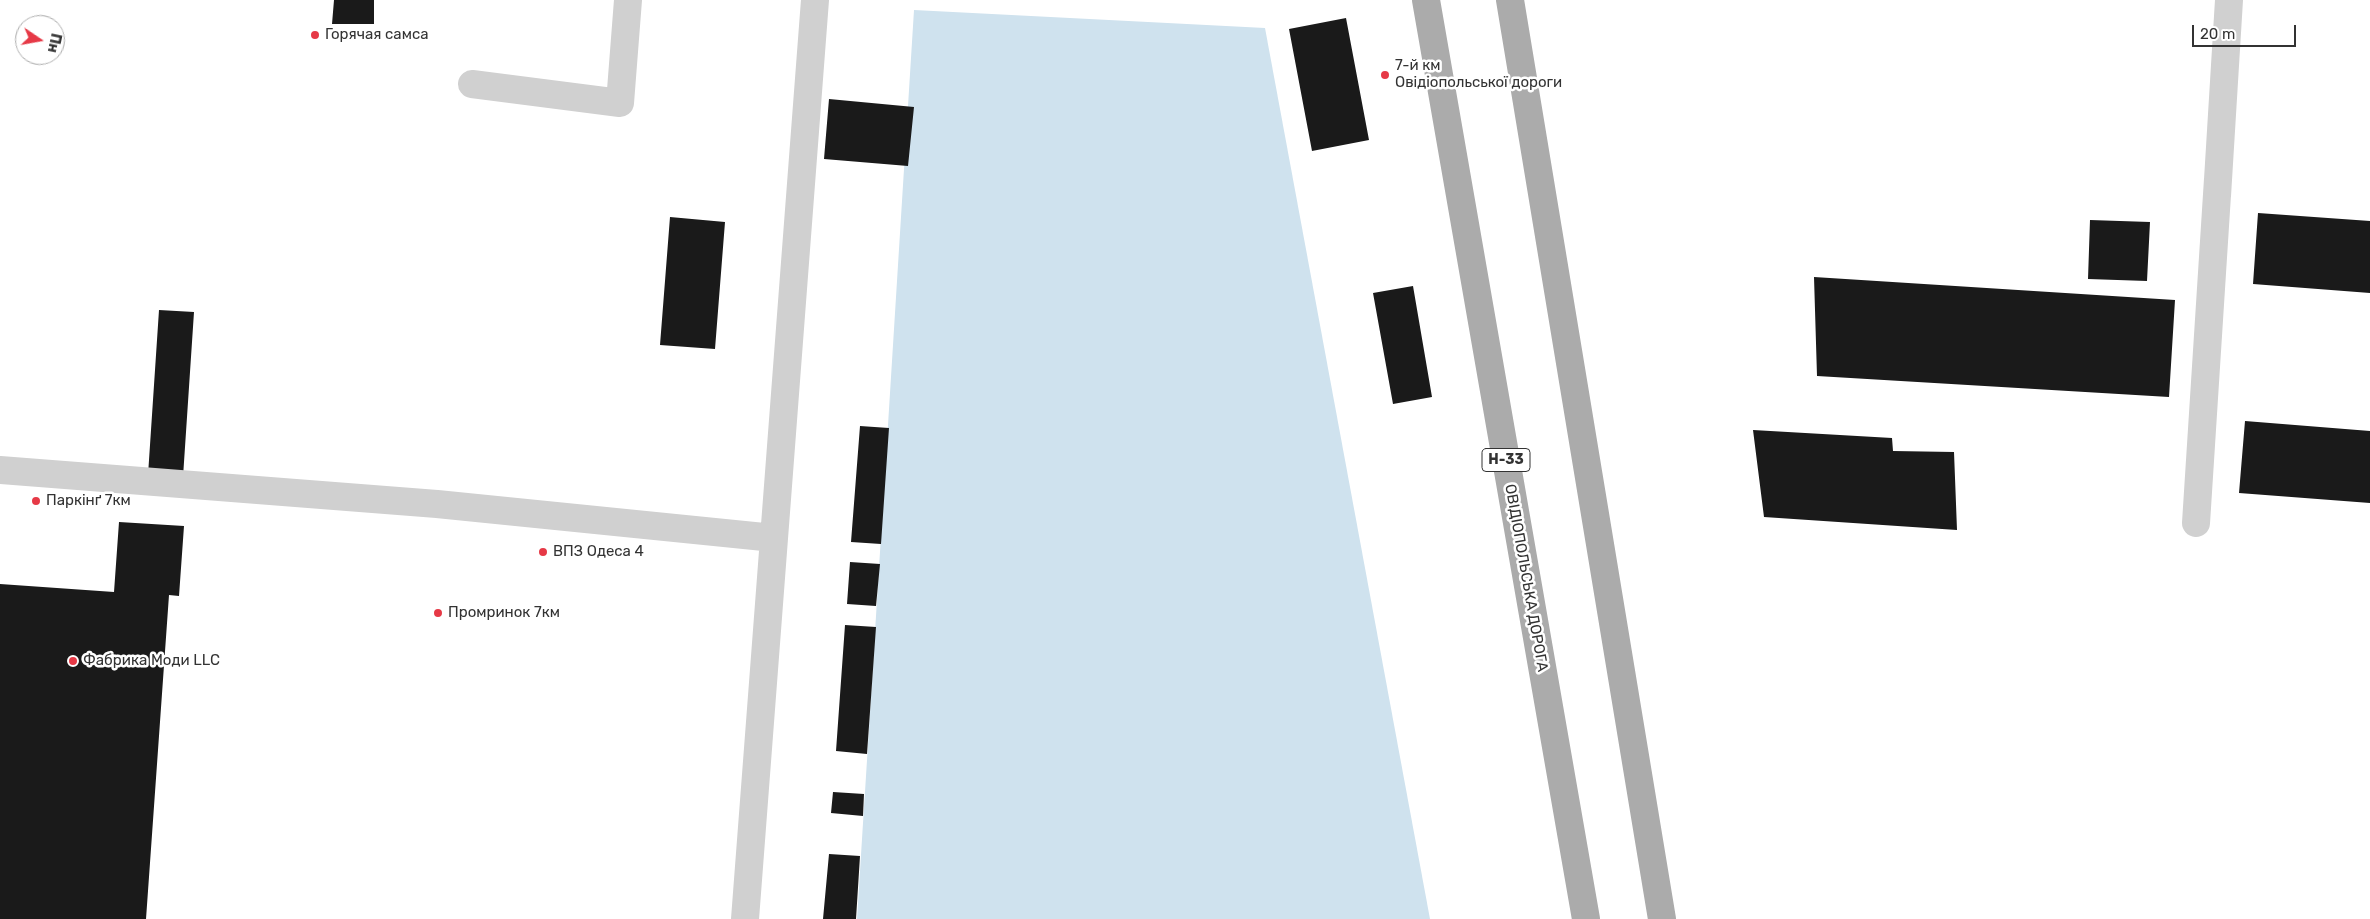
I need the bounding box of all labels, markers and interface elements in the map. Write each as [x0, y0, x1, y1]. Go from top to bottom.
north arrow [15, 15, 65, 65]
scale bar [2195, 15, 2299, 47]
text: 20 m [2200, 25, 2235, 43]
place label: Горячая самса [325, 26, 428, 44]
marker: Горячая самса [309, 29, 321, 41]
text: Пн [44, 32, 65, 54]
place label: 7-й км Овідіопольської дороги [1395, 57, 1562, 92]
marker: 7-й км Овідіопольської дороги [1379, 69, 1391, 81]
road number: Н-33 [1482, 448, 1530, 472]
street label: ОВІДІОПОЛЬСЬКА ДОРОГА [1501, 483, 1551, 673]
place label: Паркінґ 7км [46, 492, 131, 510]
marker: Паркінґ 7км [30, 495, 42, 507]
place label: ВПЗ Одеса 4 [553, 543, 644, 561]
marker: ВПЗ Одеса 4 [537, 546, 549, 558]
place label: Промринок 7км [448, 604, 560, 622]
marker: Промринок 7км [432, 607, 444, 619]
place label: Фабрика Моди LLC [83, 652, 220, 670]
marker: Фабрика Моди LLC [67, 655, 79, 667]

